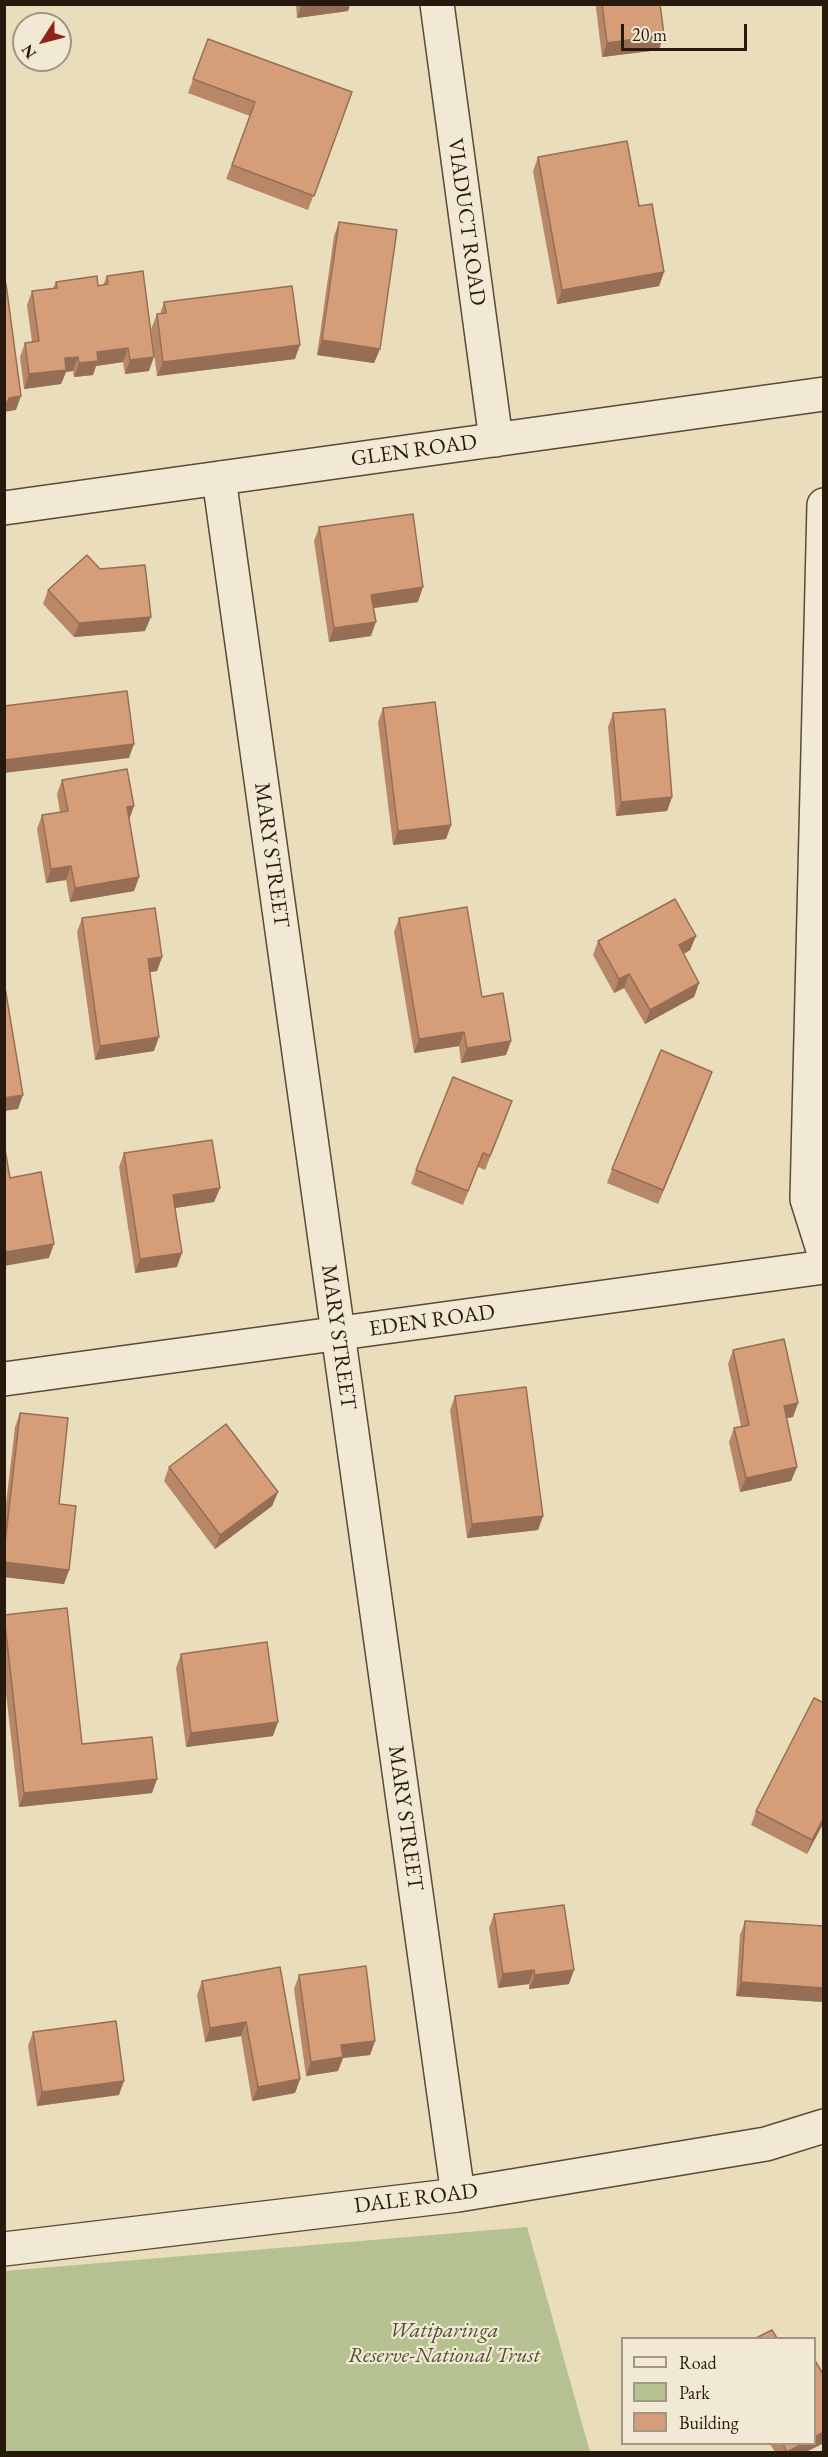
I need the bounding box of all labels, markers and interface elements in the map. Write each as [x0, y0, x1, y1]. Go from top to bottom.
north arrow [12, 12, 72, 72]
scale bar [624, 12, 750, 50]
text: 20 m [632, 23, 667, 46]
text: N [16, 40, 41, 63]
street label: VIADUCT ROAD [441, 137, 491, 307]
street label: GLEN ROAD [349, 429, 479, 473]
street label: MARY STREET [248, 781, 294, 929]
street label: MARY STREET [315, 1263, 361, 1411]
street label: EDEN ROAD [367, 1299, 497, 1343]
street label: MARY STREET [382, 1744, 428, 1892]
street label: DALE ROAD [353, 2178, 479, 2220]
park label: Watiparinga Reserve-National Trust [348, 2318, 540, 2370]
legend [621, 2337, 816, 2445]
text: Road [679, 2351, 717, 2374]
text: Park [679, 2381, 710, 2404]
text: Building [679, 2411, 739, 2434]

